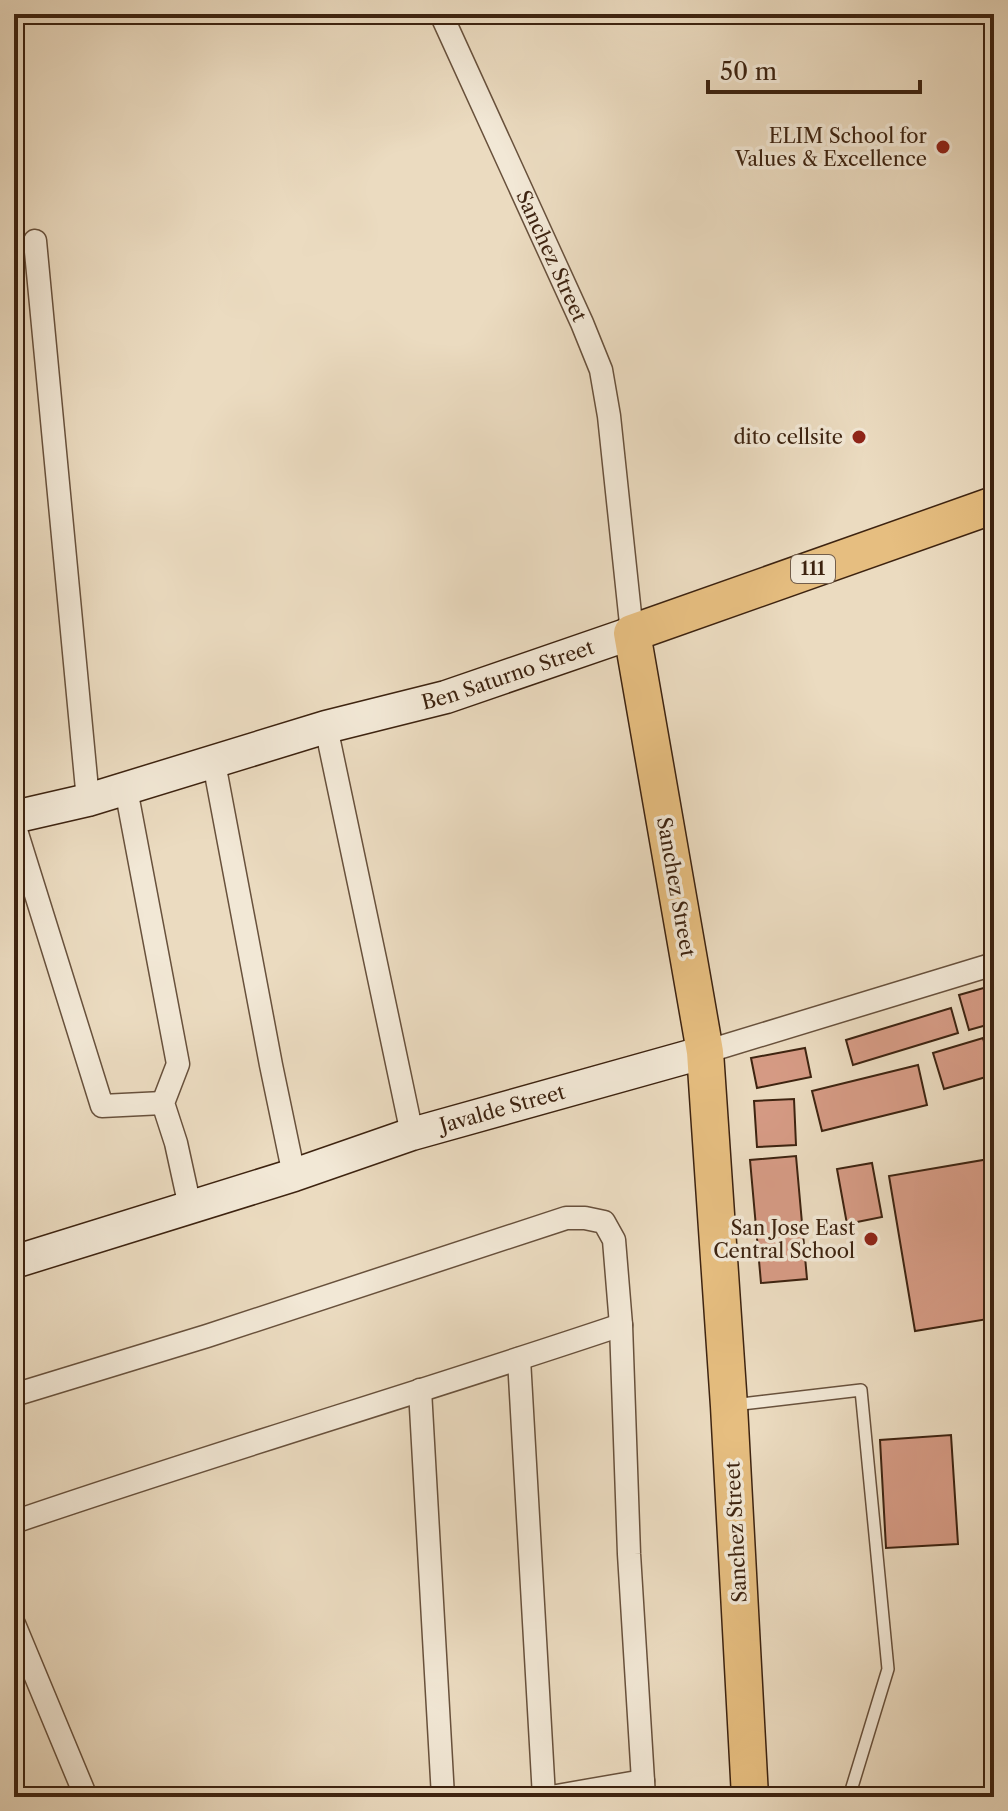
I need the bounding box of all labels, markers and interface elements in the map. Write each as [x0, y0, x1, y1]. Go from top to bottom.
scale bar [708, 44, 920, 94]
text: 50 m [720, 57, 777, 86]
place label: ELIM School for Values & Excellence [734, 124, 928, 171]
marker: ELIM School for Values & Excellence [934, 138, 952, 156]
street label: Sanchez Street [511, 187, 592, 325]
place label: dito cellsite [733, 425, 843, 449]
marker: dito cellsite [850, 428, 868, 446]
road number: 111 [791, 555, 835, 583]
street label: Ben Saturno Street [419, 635, 597, 715]
street label: Sanchez Street [652, 815, 700, 959]
street label: Javalde Street [434, 1080, 568, 1138]
place label: San Jose East Central School [713, 1216, 855, 1263]
marker: San Jose East Central School [862, 1230, 880, 1248]
street label: Sanchez Street [720, 1461, 752, 1603]

